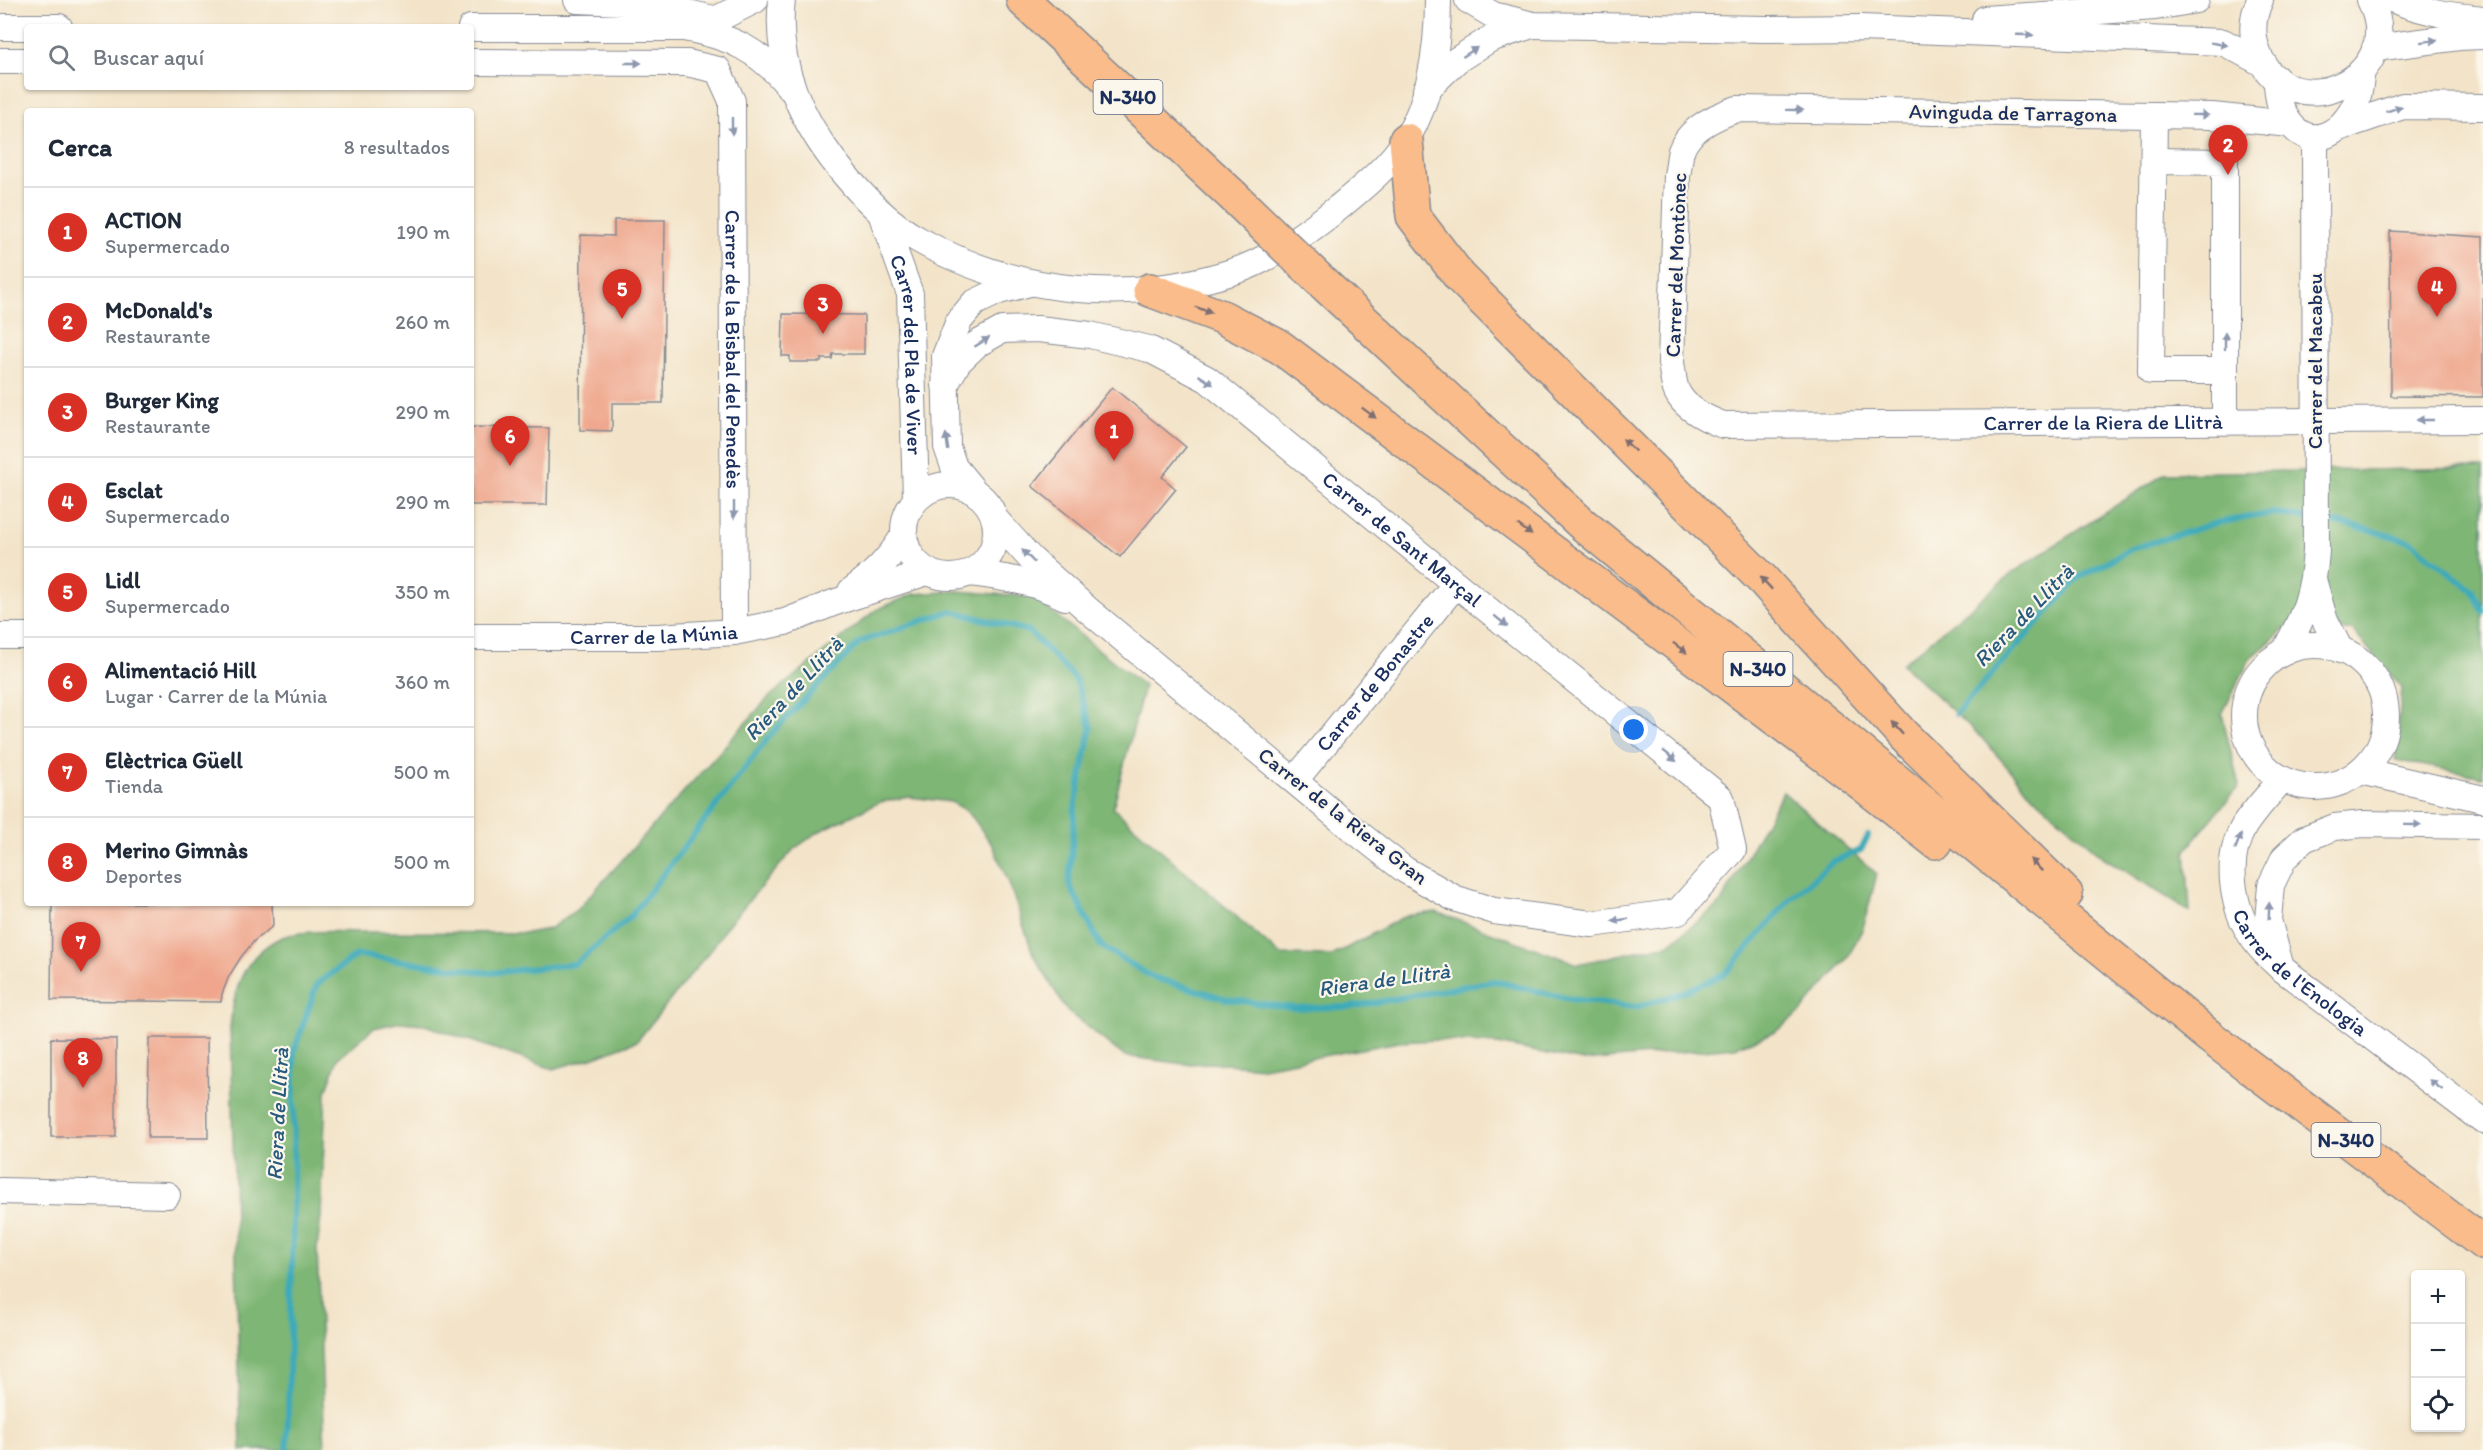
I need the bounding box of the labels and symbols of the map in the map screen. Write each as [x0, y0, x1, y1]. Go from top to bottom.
one-way arrow [2015, 30, 2034, 39]
one-way arrow [2420, 36, 2439, 45]
one-way arrow [2210, 39, 2229, 48]
one-way arrow [1461, 46, 1477, 58]
one-way arrow [623, 58, 642, 68]
road number: N-340 [1094, 80, 1162, 114]
street label: Avinguda de Tarragona [1909, 98, 2117, 127]
one-way arrow [2385, 104, 2403, 114]
one-way arrow [1786, 105, 1805, 114]
one-way arrow [2190, 111, 2209, 120]
one-way arrow [727, 116, 737, 135]
pin: 2 [2208, 126, 2248, 175]
street label: Carrer del Montònec [1660, 172, 1691, 358]
street label: Carrer de la Bisbal del Penedès [720, 210, 746, 489]
street label: Carrer del Pla de Viver [885, 251, 928, 456]
pin: 4 [2418, 268, 2456, 317]
pin: 5 [602, 270, 642, 319]
street label: Carrer del Macabeu [2302, 272, 2327, 449]
pin: 3 [804, 284, 842, 334]
one-way arrow [1196, 305, 1214, 315]
one-way arrow [2220, 332, 2230, 351]
one-way arrow [974, 336, 991, 347]
one-way arrow [1198, 374, 1214, 386]
one-way arrow [1361, 407, 1376, 419]
street label: Carrer de la Riera de Llitrà [1983, 409, 2223, 435]
pin: 1 [1094, 412, 1134, 461]
one-way arrow [2415, 415, 2434, 425]
pin: 6 [490, 416, 530, 466]
one-way arrow [942, 432, 951, 451]
one-way arrow [1622, 439, 1636, 453]
street label: Carrer de Sant Marçal [1317, 466, 1487, 612]
one-way arrow [729, 500, 739, 519]
one-way arrow [1517, 524, 1532, 536]
one-way arrow [1021, 548, 1035, 563]
water label: Riera de Llitrà [1968, 558, 2080, 672]
one-way arrow [1760, 577, 1774, 591]
street label: Carrer de Bonastre [1310, 608, 1439, 757]
one-way arrow [1494, 614, 1509, 626]
street label: Carrer de la Múnia [570, 619, 739, 649]
water label: Riera de Llitrà [738, 630, 849, 746]
one-way arrow [1673, 641, 1688, 653]
road number: N-340 [1724, 652, 1792, 686]
your location [1619, 715, 1648, 744]
one-way arrow [1891, 721, 1904, 736]
street label: Carrer de la Riera Gran [1254, 742, 1433, 890]
one-way arrow [1662, 750, 1677, 762]
one-way arrow [2403, 820, 2422, 830]
one-way arrow [2233, 833, 2243, 851]
one-way arrow [2029, 859, 2043, 873]
one-way arrow [2265, 902, 2274, 921]
street label: Carrer de l'Enologia [2228, 905, 2373, 1041]
one-way arrow [1611, 916, 1630, 925]
pin: 7 [62, 922, 100, 972]
water label: Riera de Llitrà [1316, 957, 1452, 1002]
pin: 8 [64, 1038, 103, 1088]
water label: Riera de Llitrà [261, 1047, 294, 1181]
one-way arrow [2429, 1080, 2444, 1092]
road number: N-340 [2312, 1123, 2380, 1157]

